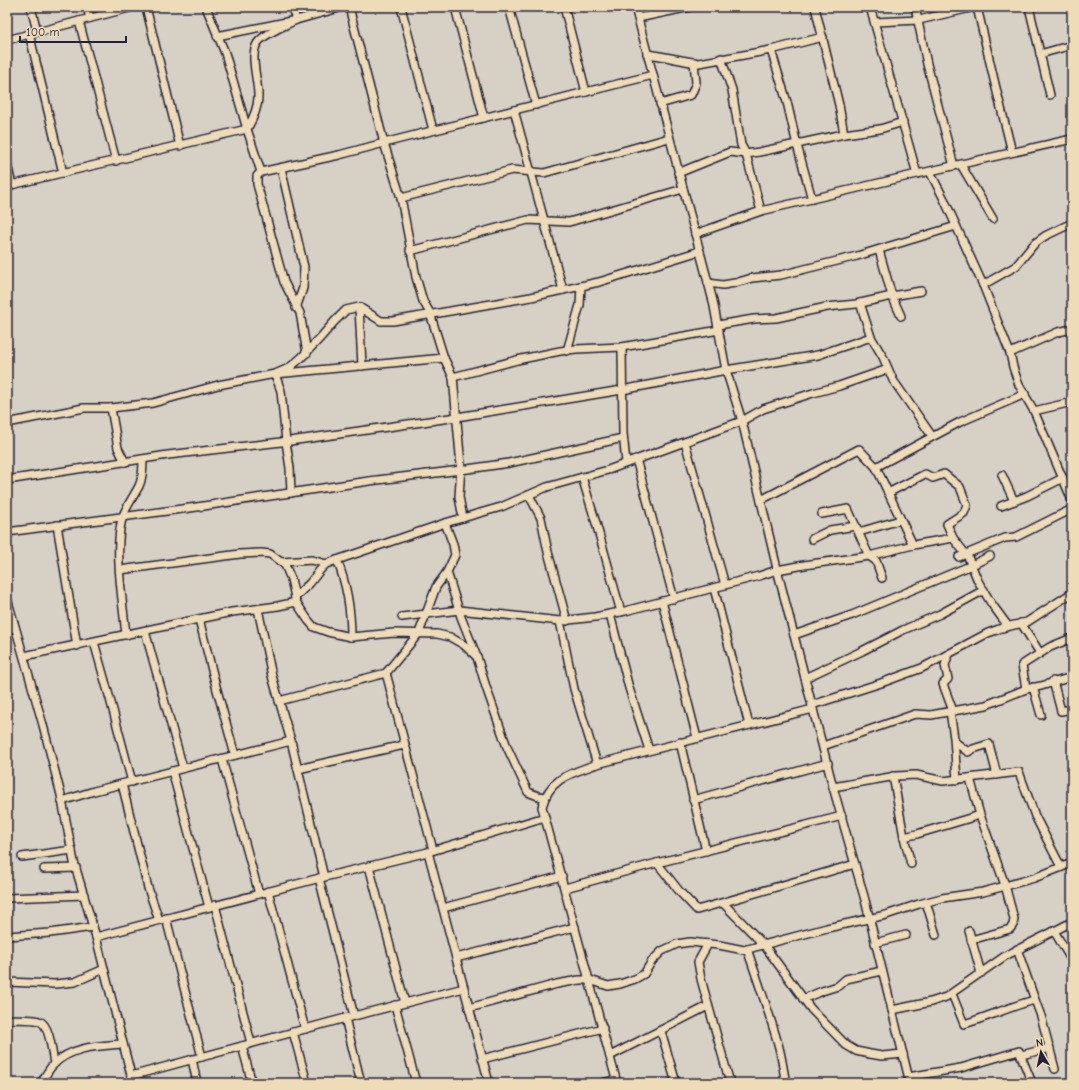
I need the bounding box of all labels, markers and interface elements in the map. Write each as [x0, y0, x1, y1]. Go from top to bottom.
scale bar [20, 18, 126, 44]
text: 100 m [26, 25, 59, 39]
north arrow [1021, 1032, 1061, 1072]
text: N [1035, 1036, 1044, 1050]

